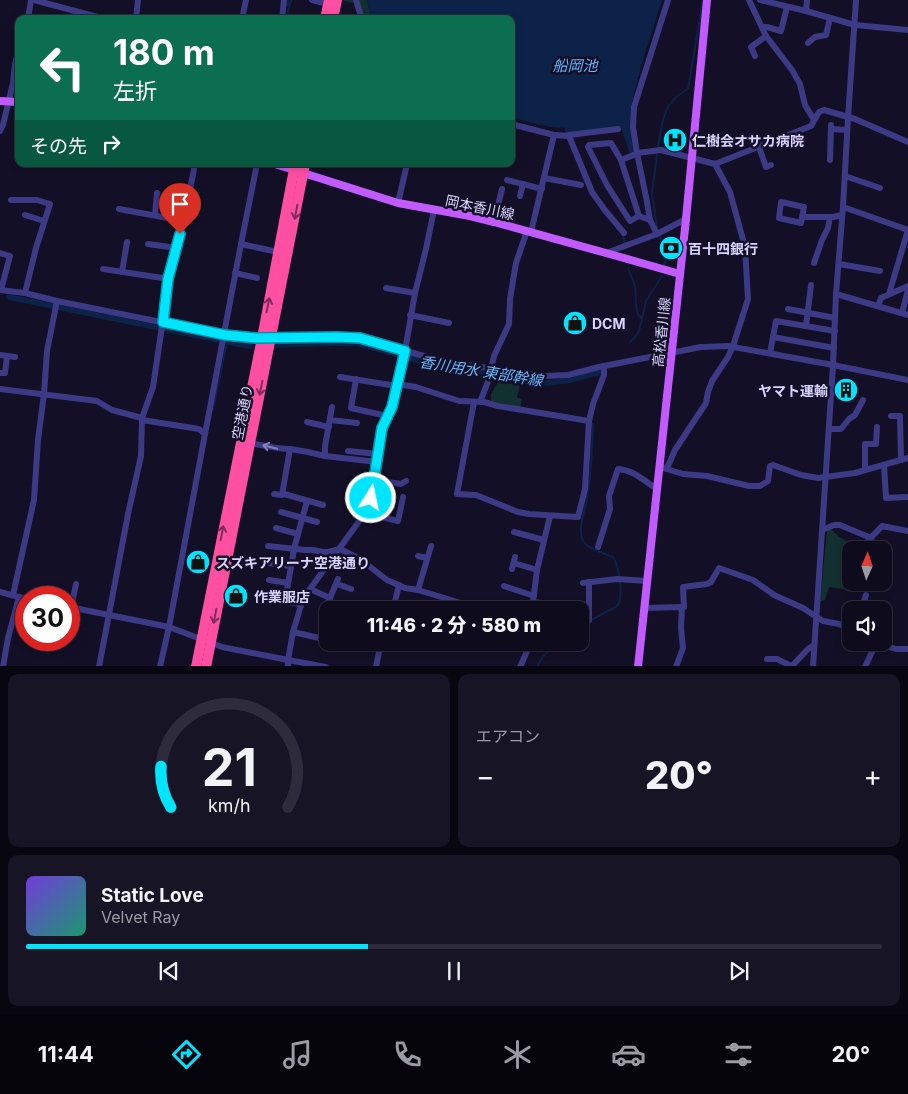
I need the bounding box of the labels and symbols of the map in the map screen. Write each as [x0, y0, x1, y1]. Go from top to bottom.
water label: 船岡池 [552, 56, 599, 75]
hospital icon: 仁樹会オサカ病院 [662, 127, 688, 153]
place label: 仁樹会オサカ病院 [692, 132, 804, 149]
pin [159, 183, 201, 234]
street label: 岡本香川線 [444, 191, 516, 223]
one-way arrow [290, 203, 300, 219]
bank icon: 百十四銀行 [658, 235, 684, 261]
place label: 百十四銀行 [688, 240, 758, 257]
street label: 高松香川線 [649, 296, 673, 368]
one-way arrow [264, 297, 274, 313]
shop icon: DCM [562, 310, 588, 336]
place label: DCM [592, 315, 626, 332]
water label: 香川用水 東部幹線 [418, 352, 546, 390]
building icon: ヤマト運輸 [833, 377, 859, 403]
one-way arrow [255, 380, 265, 396]
place label: ヤマト運輸 [758, 382, 828, 399]
street label: 空港通り [228, 383, 256, 441]
one-way arrow [262, 442, 278, 451]
position arrow [344, 471, 396, 523]
one-way arrow [218, 525, 228, 541]
north arrow [842, 541, 892, 591]
shop icon: スズキアリーナ空港通り [185, 549, 211, 575]
place label: スズキアリーナ空港通り [216, 554, 370, 571]
shop icon: 作業服店 [223, 583, 249, 609]
speed limit sign: 30 [15, 586, 80, 651]
place label: 作業服店 [254, 588, 310, 605]
one-way arrow [210, 608, 219, 624]

